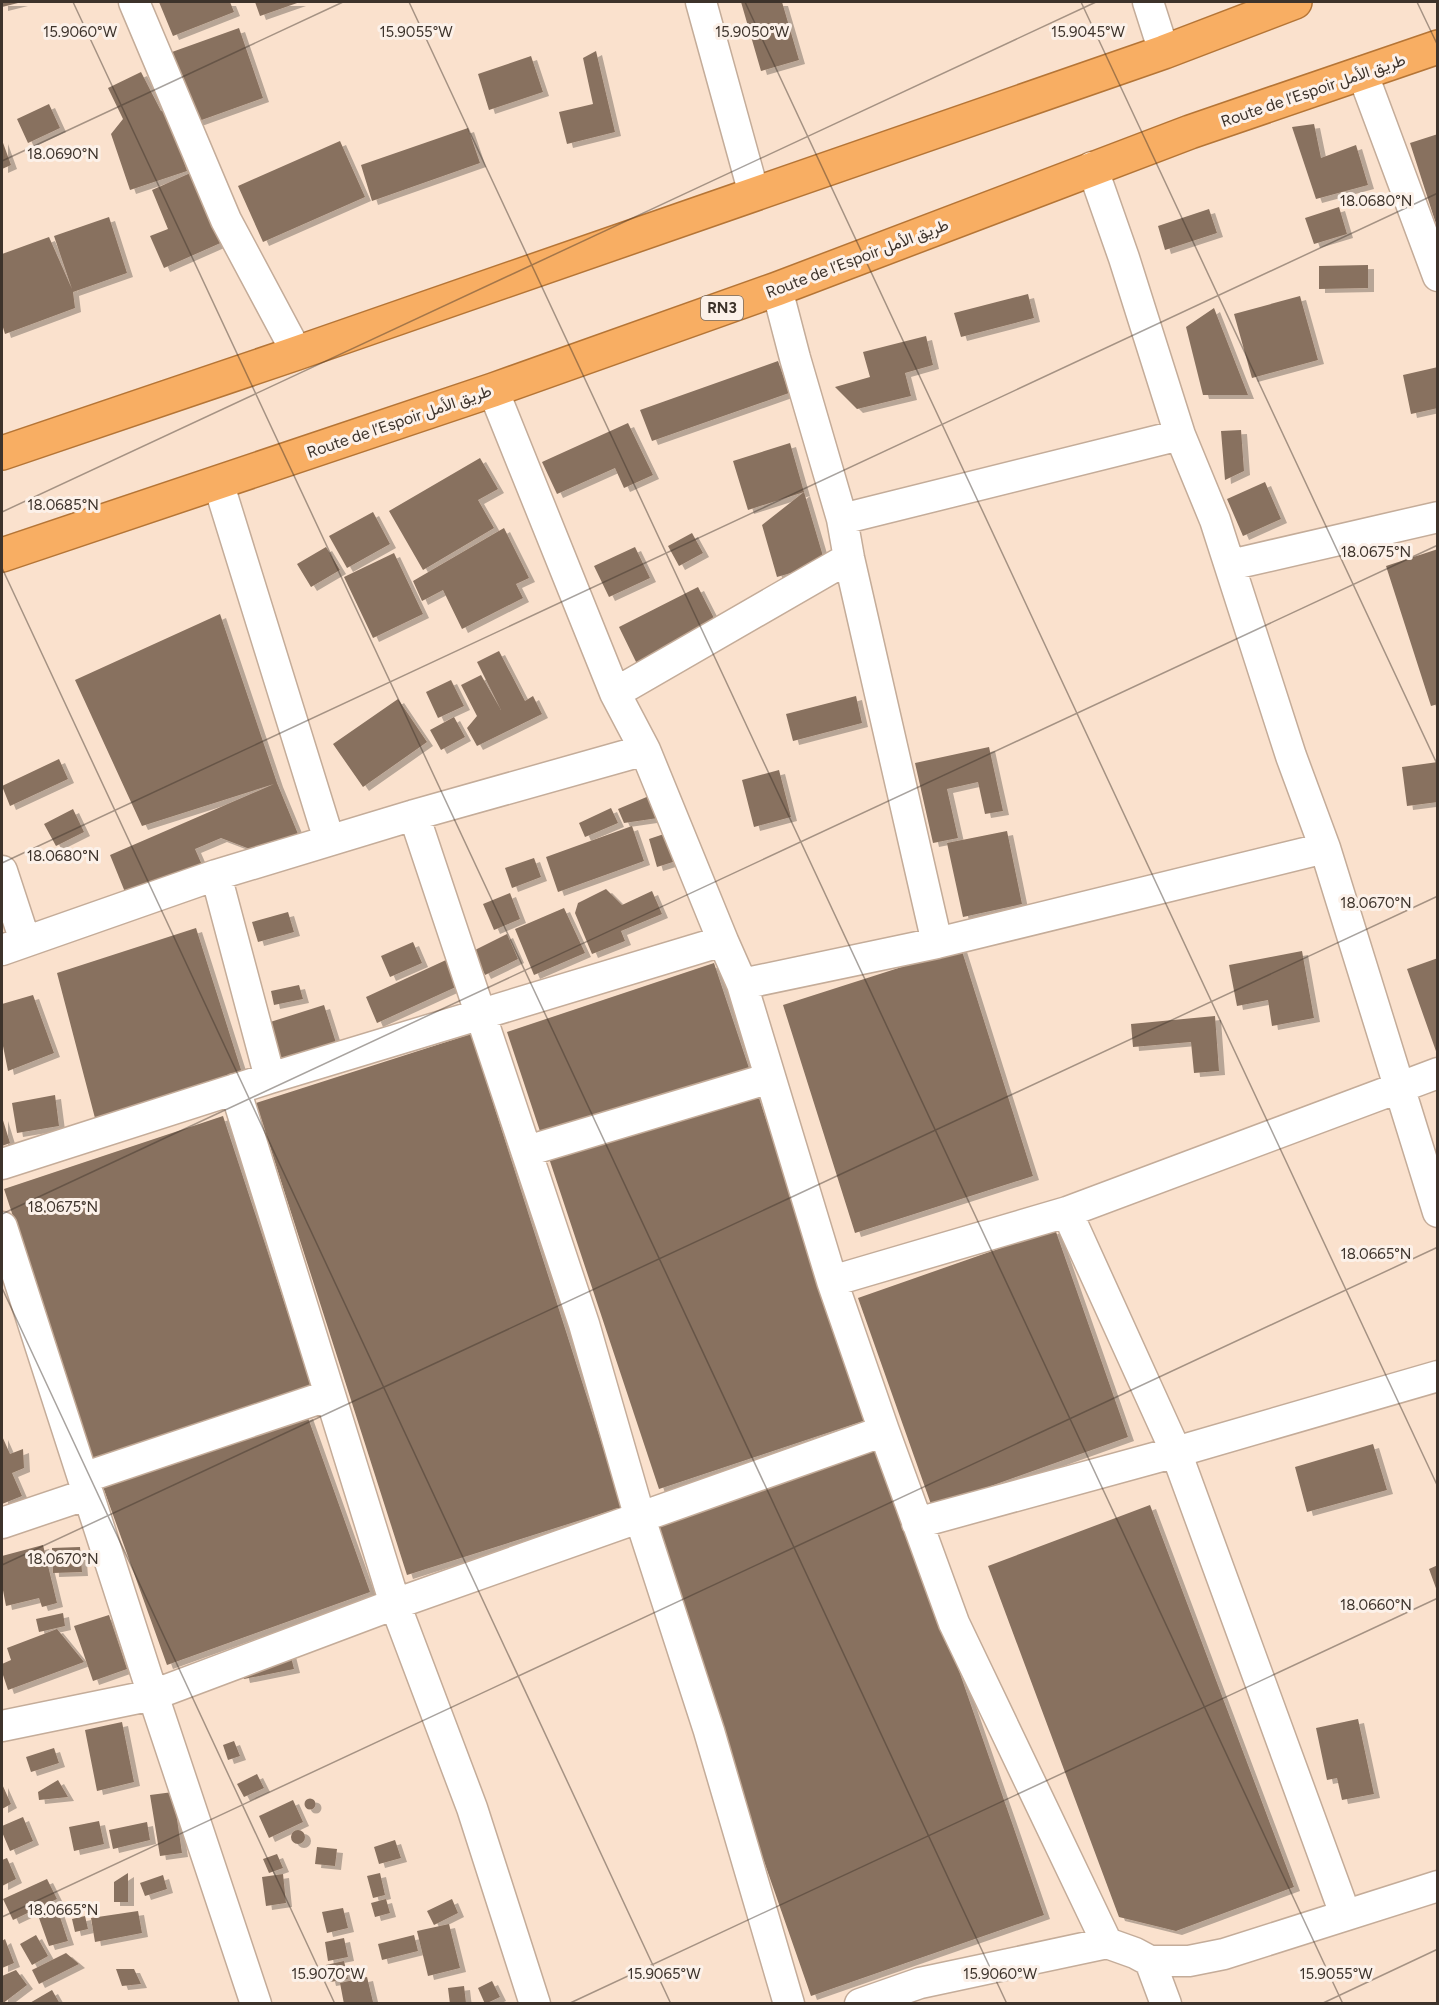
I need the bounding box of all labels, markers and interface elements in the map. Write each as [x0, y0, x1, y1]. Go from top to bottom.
text: 15.9060°W [43, 23, 118, 41]
text: 15.9055°W [379, 23, 453, 41]
text: 15.9050°W [715, 23, 790, 41]
text: 15.9045°W [1051, 23, 1126, 41]
street label: Route de l’Espoir طريق الأمل [1218, 50, 1408, 132]
text: 18.0690°N [27, 145, 99, 163]
text: 18.0680°N [1340, 192, 1412, 210]
street label: Route de l’Espoir طريق الأمل [763, 215, 952, 303]
road number: RN3 [701, 296, 743, 320]
street label: Route de l’Espoir طريق الأمل [304, 381, 494, 463]
text: 18.0685°N [27, 496, 99, 514]
text: 18.0675°N [1341, 543, 1411, 561]
text: 18.0680°N [27, 847, 99, 865]
text: 18.0670°N [1340, 894, 1412, 912]
text: 18.0675°N [28, 1198, 98, 1216]
text: 18.0665°N [1341, 1245, 1411, 1263]
text: 18.0670°N [27, 1550, 99, 1568]
text: 18.0660°N [1340, 1596, 1412, 1614]
text: 18.0665°N [28, 1901, 98, 1919]
text: 15.9070°W [291, 1965, 365, 1983]
text: 15.9065°W [627, 1965, 701, 1983]
text: 15.9060°W [963, 1965, 1038, 1983]
text: 15.9055°W [1299, 1965, 1373, 1983]

